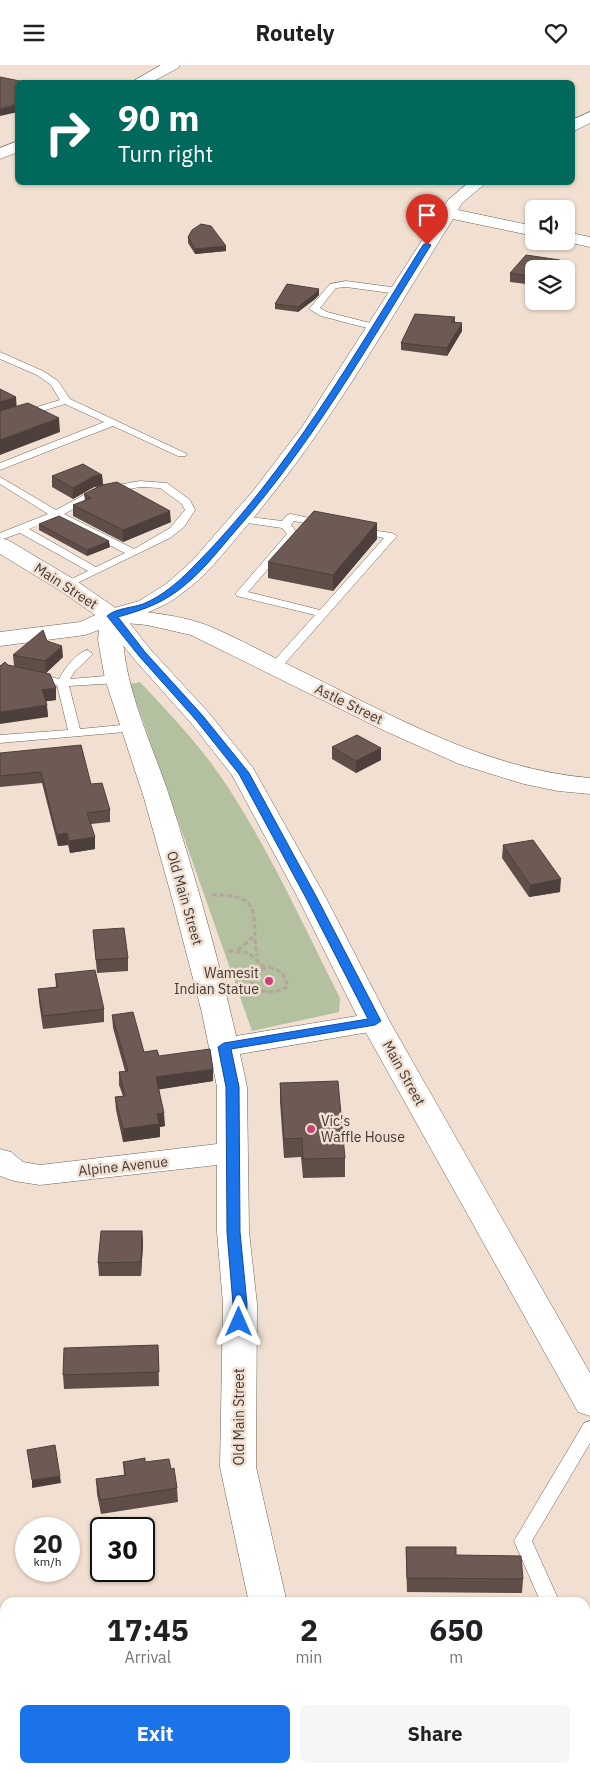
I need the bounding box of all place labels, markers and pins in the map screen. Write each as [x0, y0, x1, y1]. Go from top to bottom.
pin [406, 194, 448, 245]
place label: Wamesit Indian Statue [174, 964, 259, 998]
marker: Wamesit Indian Statue [263, 975, 275, 987]
place label: Vic's Waffle House [321, 1112, 405, 1146]
marker: Vic's Waffle House [305, 1123, 317, 1135]

